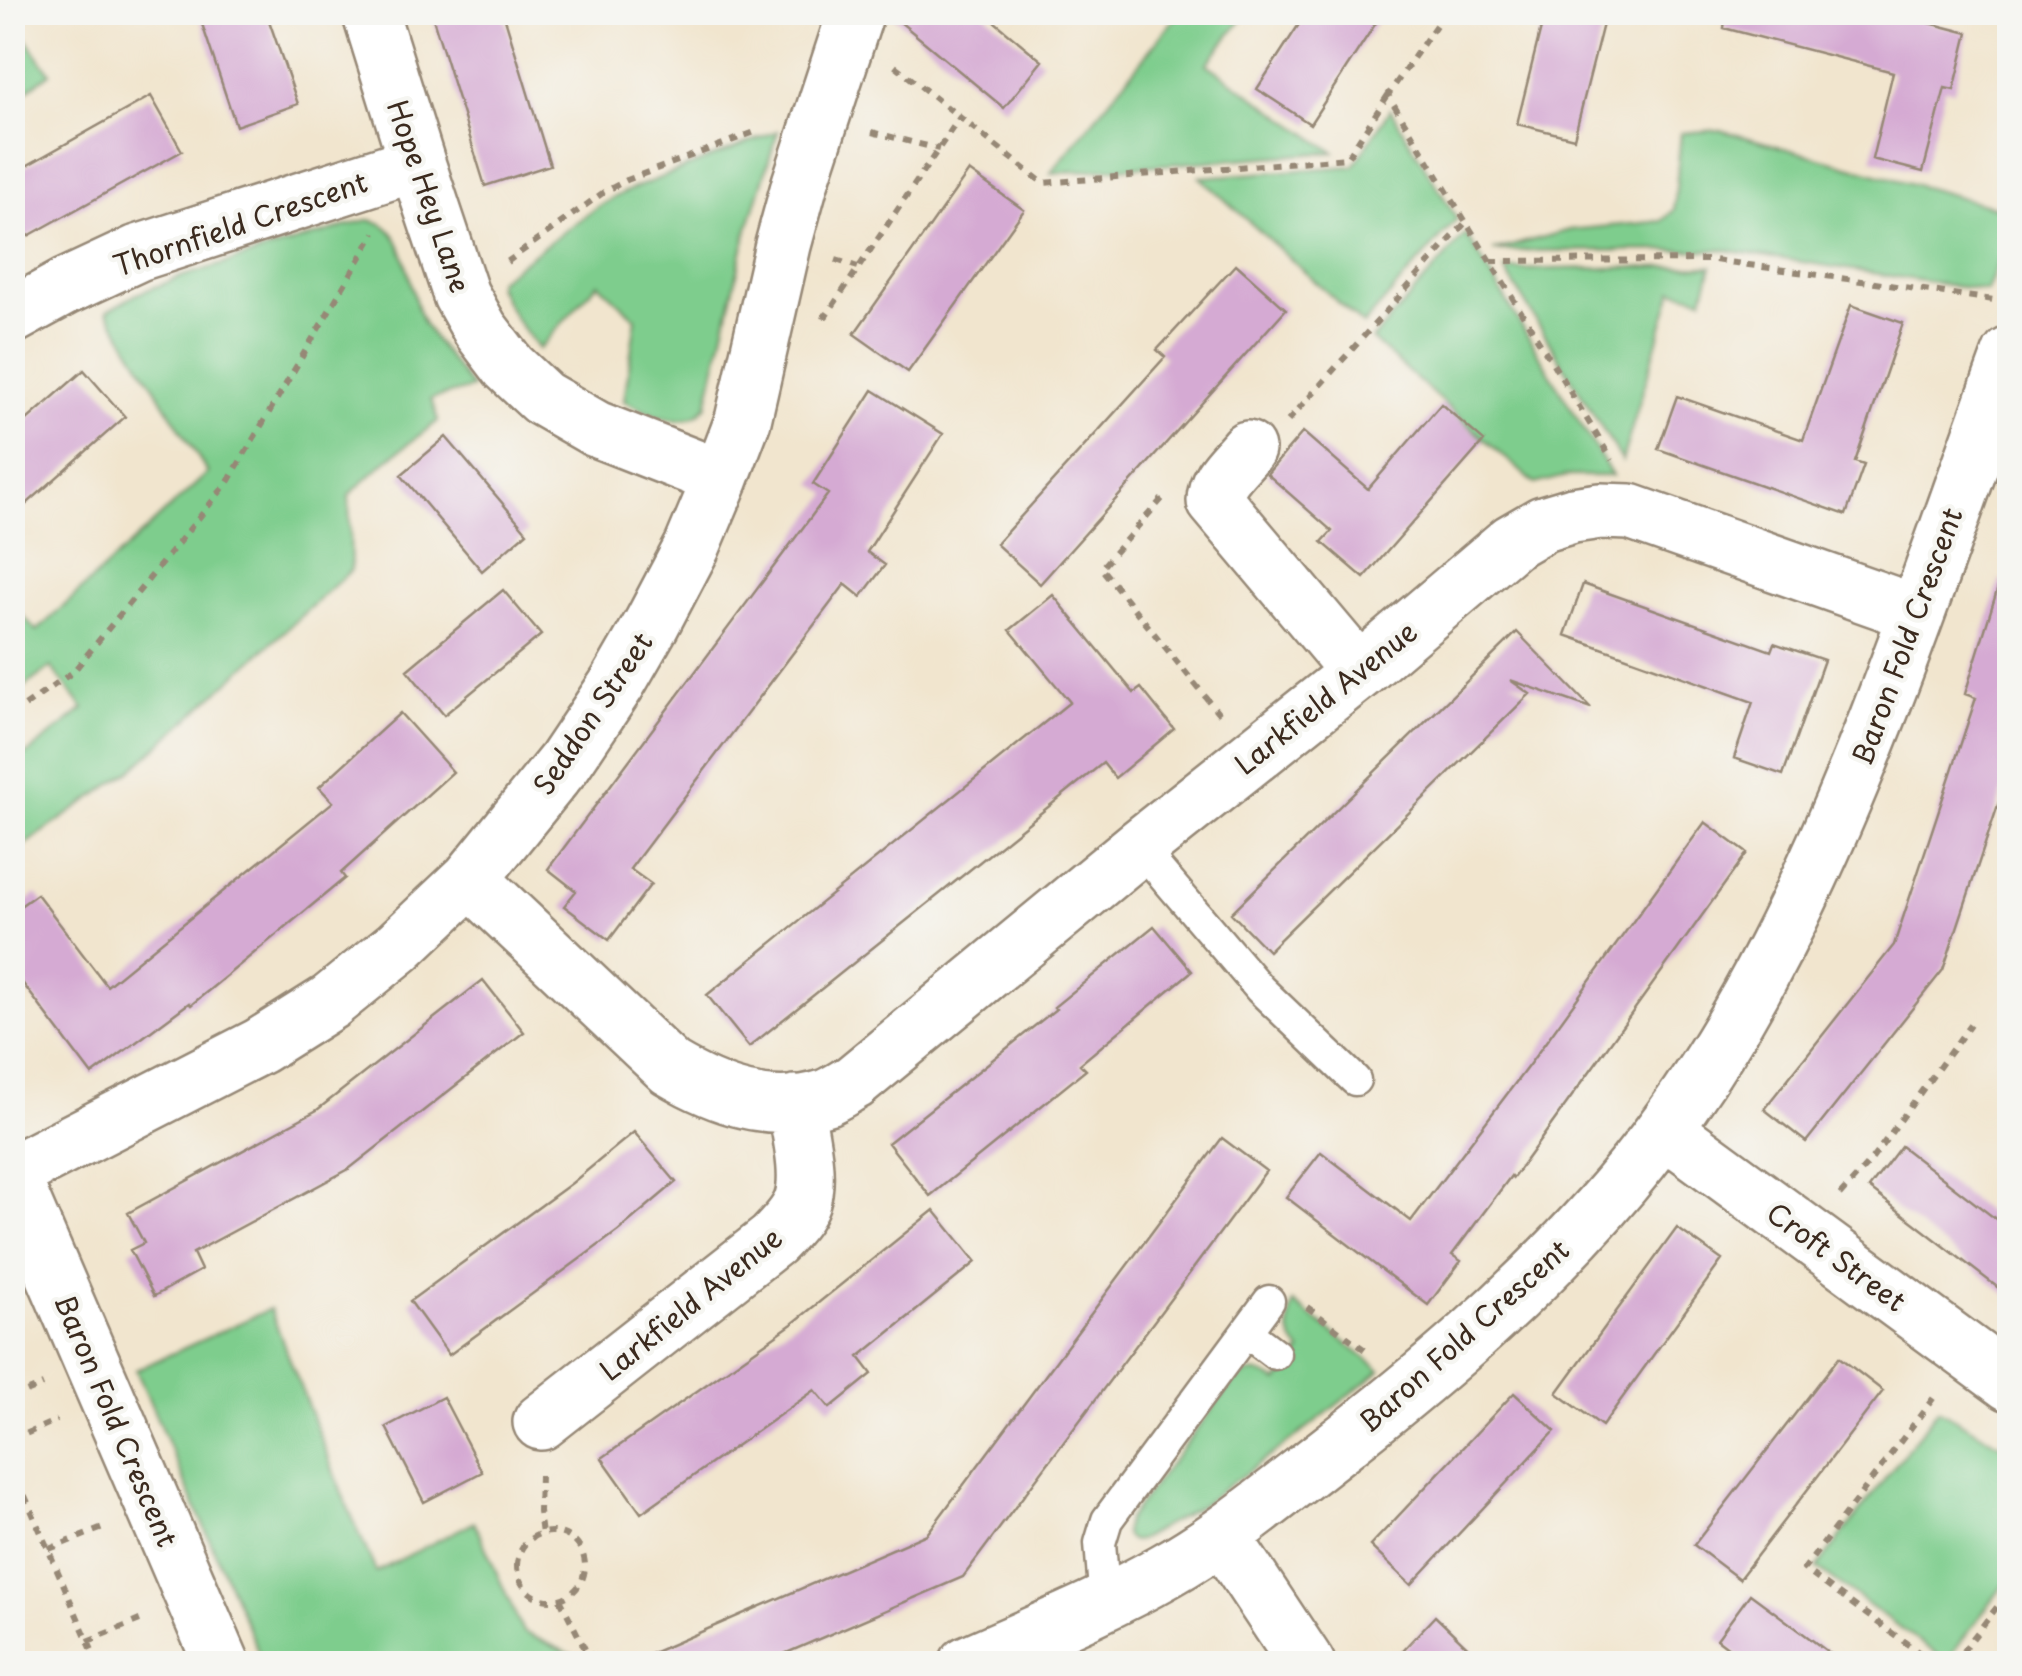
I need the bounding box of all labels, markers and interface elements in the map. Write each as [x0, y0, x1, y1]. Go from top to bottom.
street label: Hope Hey Lane [377, 94, 483, 298]
street label: Thornfield Crescent [107, 159, 373, 287]
street label: Baron Fold Crescent [1839, 501, 1973, 771]
street label: Larkfield Avenue [1224, 610, 1426, 784]
street label: Seddon Street [521, 623, 663, 803]
street label: Croft Street [1758, 1191, 1916, 1321]
street label: Larkfield Avenue [589, 1216, 791, 1390]
street label: Baron Fold Crescent [1348, 1228, 1578, 1442]
street label: Baron Fold Crescent [44, 1287, 190, 1553]

